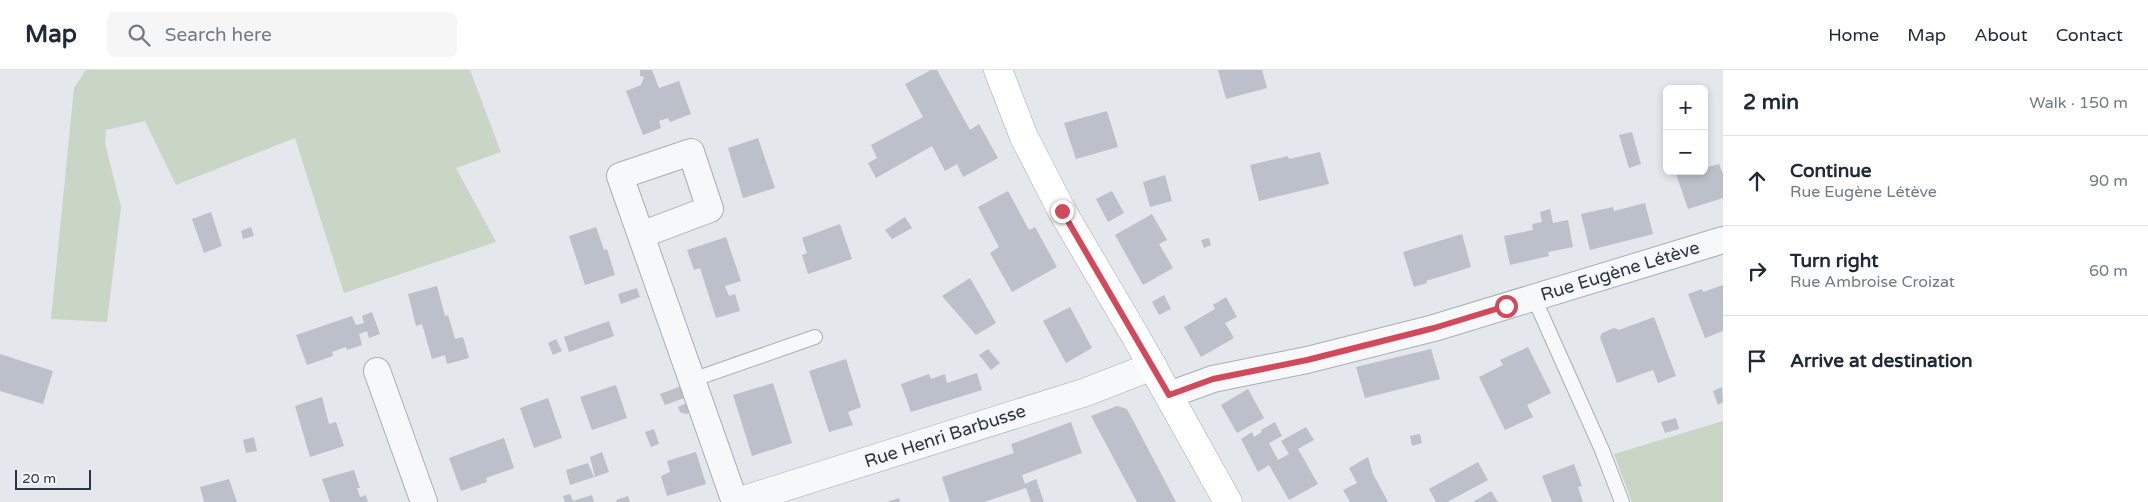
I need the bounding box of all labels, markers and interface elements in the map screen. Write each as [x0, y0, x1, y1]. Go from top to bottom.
search box [107, 12, 457, 57]
text: Map [25, 20, 77, 49]
icon: search [125, 21, 153, 49]
text: Search here [165, 24, 272, 46]
text: Home [1828, 24, 1879, 46]
text: Map [1907, 24, 1946, 46]
text: About [1974, 24, 2028, 46]
text: Contact [2056, 24, 2123, 46]
map controls [1663, 85, 1708, 175]
button: + [1663, 85, 1708, 130]
text: 2 min [1743, 90, 1799, 115]
text: Walk · 150 m [2029, 93, 2128, 113]
button: − [1663, 130, 1708, 175]
text: Continue [1790, 160, 1872, 182]
icon: ahead [1743, 167, 1771, 195]
text: 90 m [2089, 171, 2128, 191]
text: Rue Eugène Létève [1790, 182, 1937, 202]
route end [1051, 200, 1074, 223]
street label: Rue Eugène Létève [1538, 236, 1702, 306]
text: Turn right [1790, 250, 1878, 272]
icon: right [1743, 257, 1771, 285]
text: 60 m [2089, 261, 2128, 281]
text: Rue Ambroise Croizat [1790, 272, 1955, 292]
route start [1495, 295, 1518, 318]
icon: arrive [1743, 347, 1771, 375]
text: Arrive at destination [1790, 350, 1973, 372]
street label: Rue Henri Barbusse [861, 400, 1029, 472]
scale bar [15, 467, 91, 490]
text: 20 m [22, 470, 56, 487]

